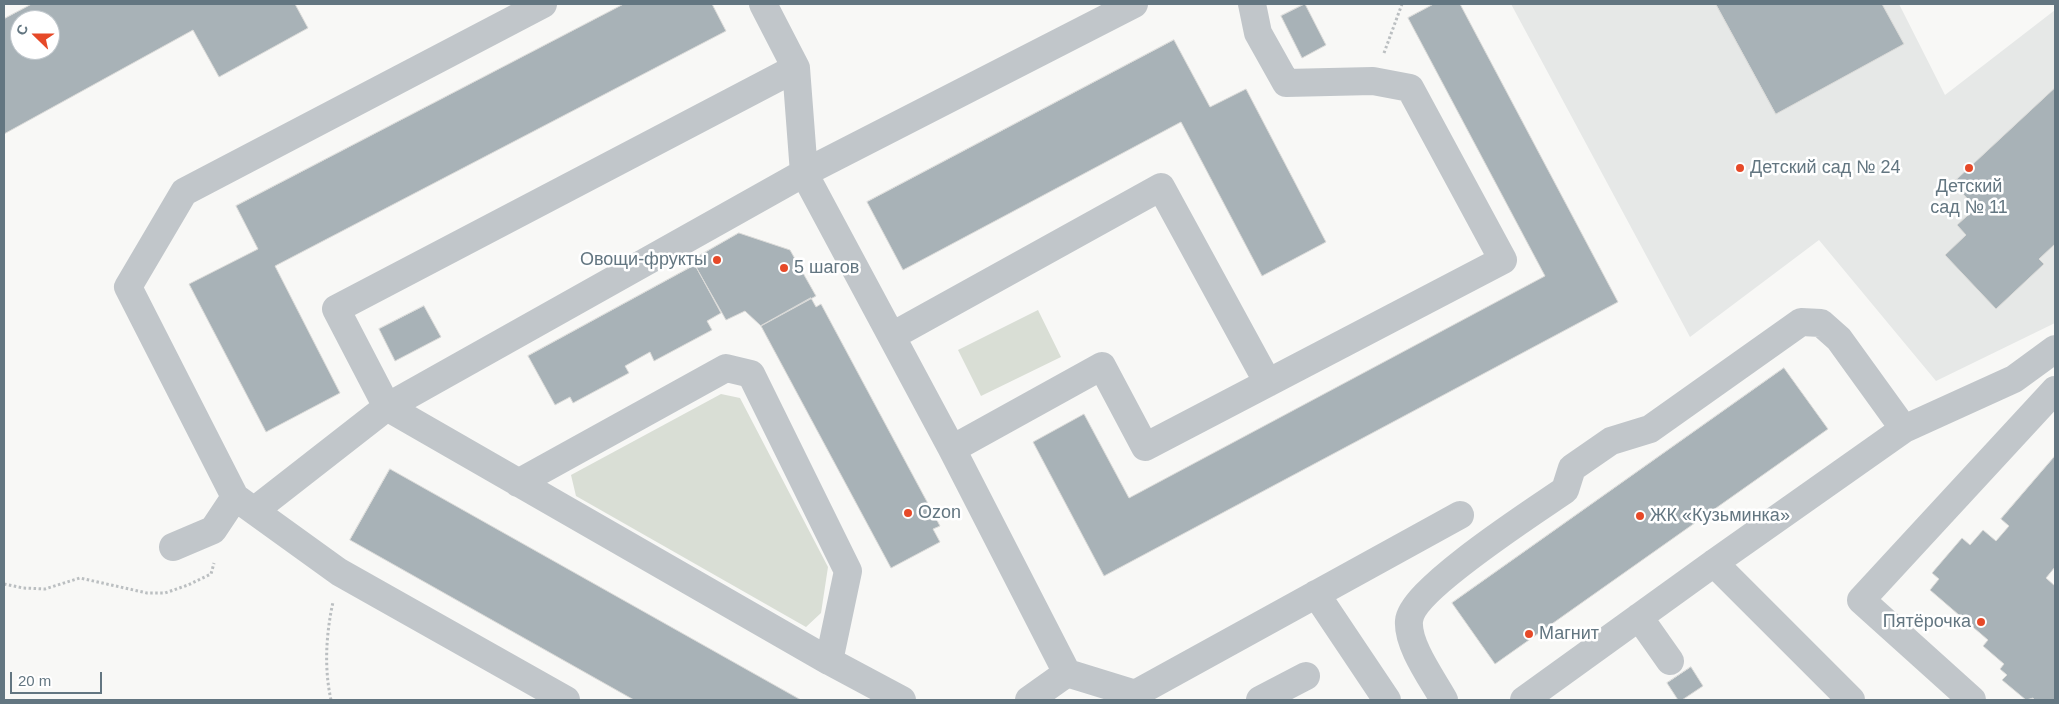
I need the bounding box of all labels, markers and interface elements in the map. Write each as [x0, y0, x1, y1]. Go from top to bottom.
north arrow [10, 10, 60, 60]
text: С [13, 22, 31, 37]
place label: Детский сад № 24 [1750, 157, 1900, 179]
marker: Детский сад № 24 [1734, 162, 1746, 174]
marker: Детский сад № 11 [1963, 162, 1975, 174]
place label: Детский сад № 11 [1930, 176, 2008, 218]
place label: Овощи-фрукты [580, 249, 707, 271]
marker: Овощи-фрукты [711, 254, 723, 266]
place label: 5 шагов [794, 257, 859, 279]
marker: 5 шагов [778, 262, 790, 274]
place label: Ozon [918, 502, 961, 524]
place label: ЖК «Кузьминка» [1650, 505, 1790, 527]
marker: Ozon [902, 507, 914, 519]
marker: ЖК «Кузьминка» [1634, 510, 1646, 522]
place label: Пятёрочка [1883, 611, 1971, 633]
marker: Пятёрочка [1975, 616, 1987, 628]
place label: Магнит [1539, 623, 1599, 645]
marker: Магнит [1523, 628, 1535, 640]
scale bar [12, 662, 105, 694]
text: 20 m [18, 672, 51, 689]

